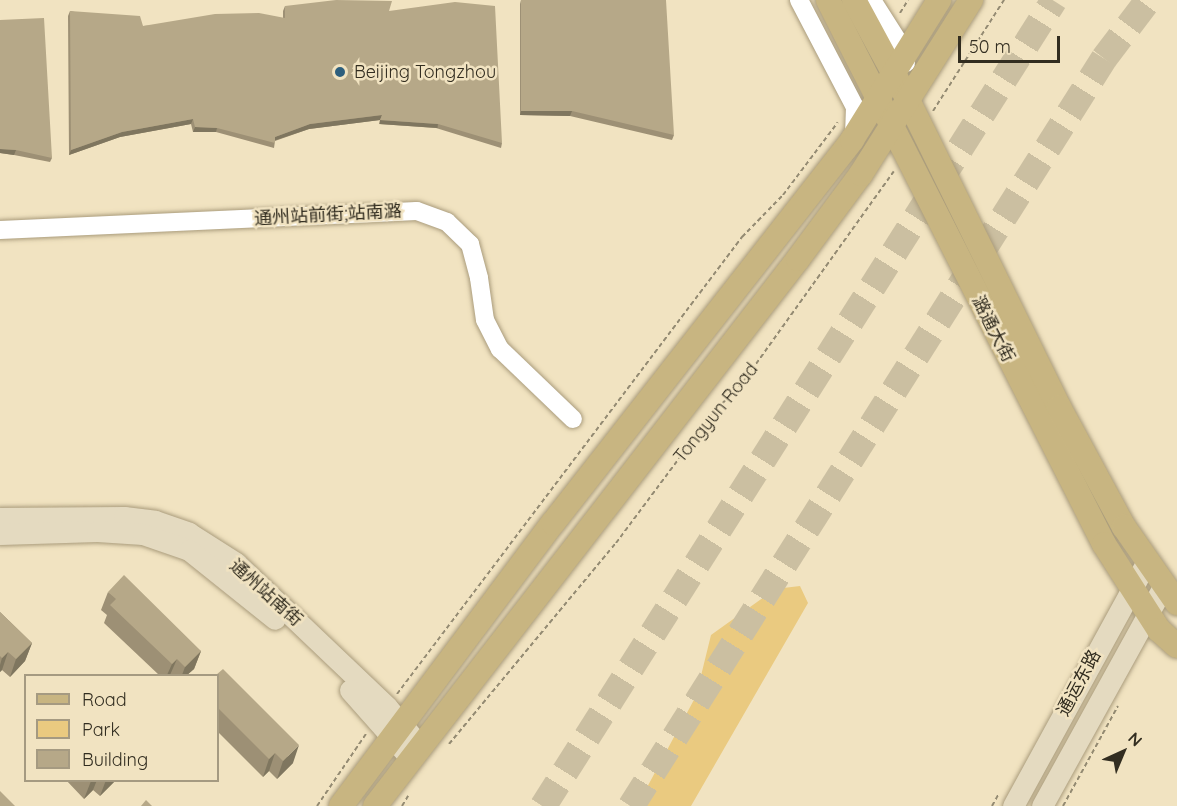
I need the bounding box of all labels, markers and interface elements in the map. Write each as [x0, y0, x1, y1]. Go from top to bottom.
scale bar [961, 24, 1063, 62]
text: 50 m [969, 35, 1011, 58]
place label: Beijing Tongzhou [354, 61, 496, 83]
marker: Beijing Tongzhou [331, 63, 349, 81]
street label: 通州站前街;站南潞 [254, 200, 402, 230]
street label: 潞通大街 [967, 292, 1019, 366]
street label: Tongyun Road [669, 359, 763, 467]
street label: 通州站南街 [225, 555, 307, 631]
street label: 通运东路 [1053, 646, 1105, 720]
legend [24, 674, 219, 782]
text: Road [82, 688, 127, 711]
text: Park [82, 718, 120, 741]
north arrow [1093, 722, 1153, 782]
text: N [1124, 728, 1147, 750]
text: Building [82, 748, 148, 771]

